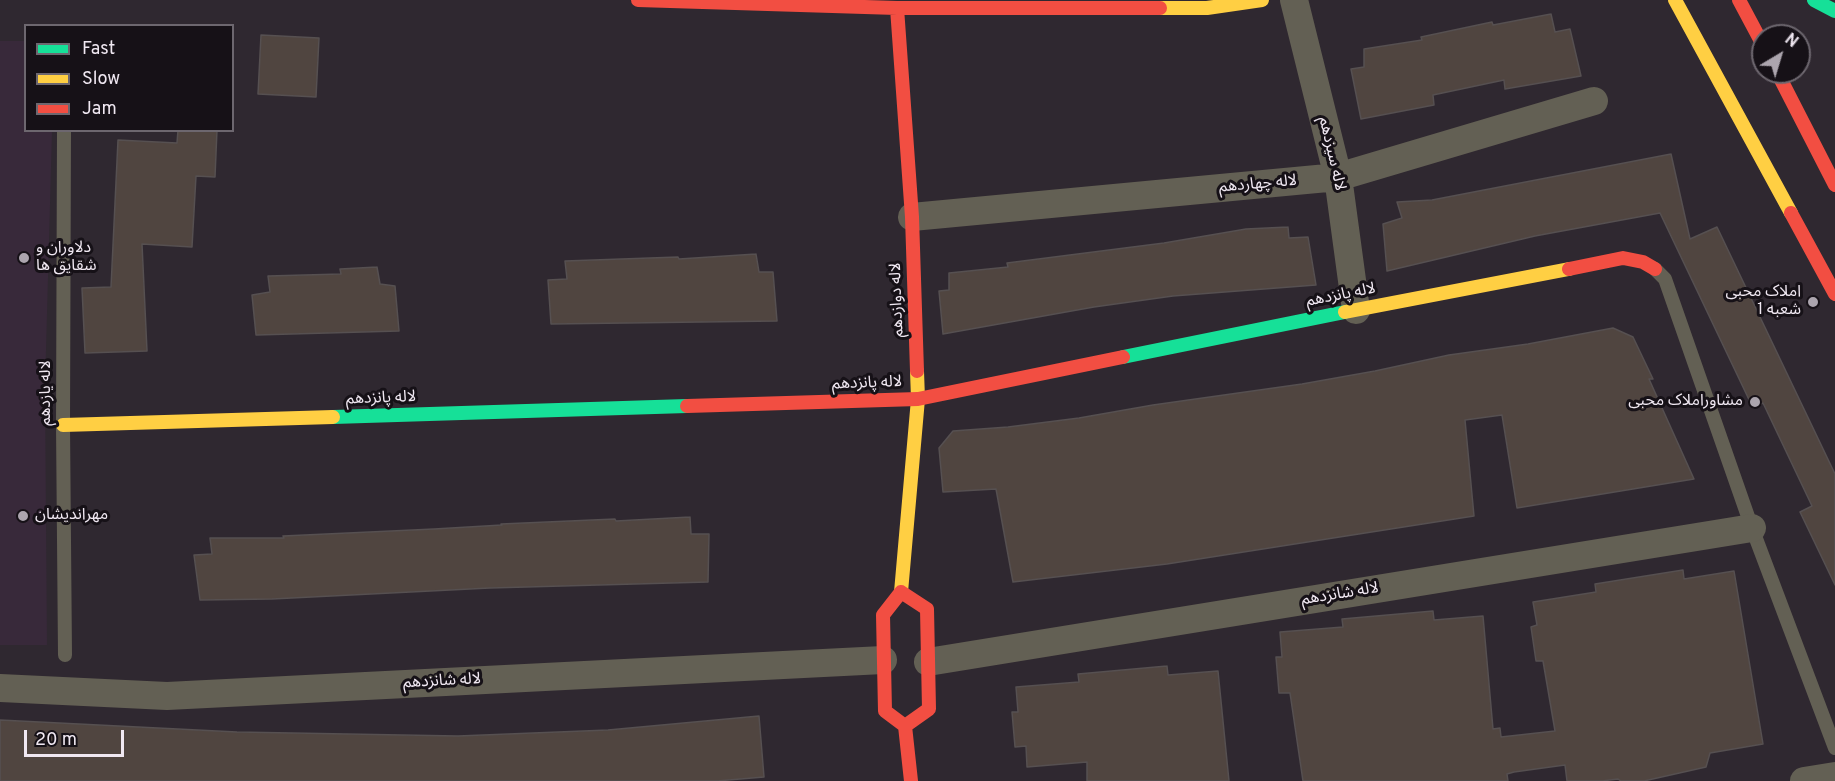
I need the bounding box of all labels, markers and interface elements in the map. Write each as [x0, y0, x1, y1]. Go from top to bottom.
legend [24, 24, 234, 132]
north arrow [1751, 24, 1811, 84]
text: N [1780, 30, 1802, 53]
text: Fast [82, 38, 115, 61]
text: Slow [82, 68, 120, 91]
text: Jam [82, 98, 117, 121]
street label: لاله سیزدهم [1313, 115, 1349, 193]
street label: لاله چهاردهم [1218, 172, 1298, 198]
place label: دلاوران و شقایق ها [36, 239, 96, 277]
marker: دلاوران و شقایق ها [17, 251, 31, 265]
street label: لاله دوازدهم [887, 262, 909, 338]
street label: لاله پانزدهم [1305, 280, 1377, 312]
place label: املاک محبی شعبه 1 [1726, 283, 1801, 321]
marker: املاک محبی شعبه 1 [1806, 295, 1820, 309]
street label: لاله یازدهم [37, 360, 57, 426]
street label: لاله پانزدهم [831, 373, 903, 395]
street label: لاله پانزدهم [345, 388, 417, 410]
place label: مشاوراملاک محبی [1628, 392, 1743, 412]
marker: مشاوراملاک محبی [1748, 395, 1762, 409]
place label: مهراندیشان [35, 506, 108, 526]
marker: مهراندیشان [16, 509, 30, 523]
street label: لاله شانزدهم [1300, 579, 1380, 611]
street label: لاله شانزدهم [402, 670, 482, 694]
scale bar [27, 718, 128, 756]
text: 20 m [35, 729, 77, 752]

